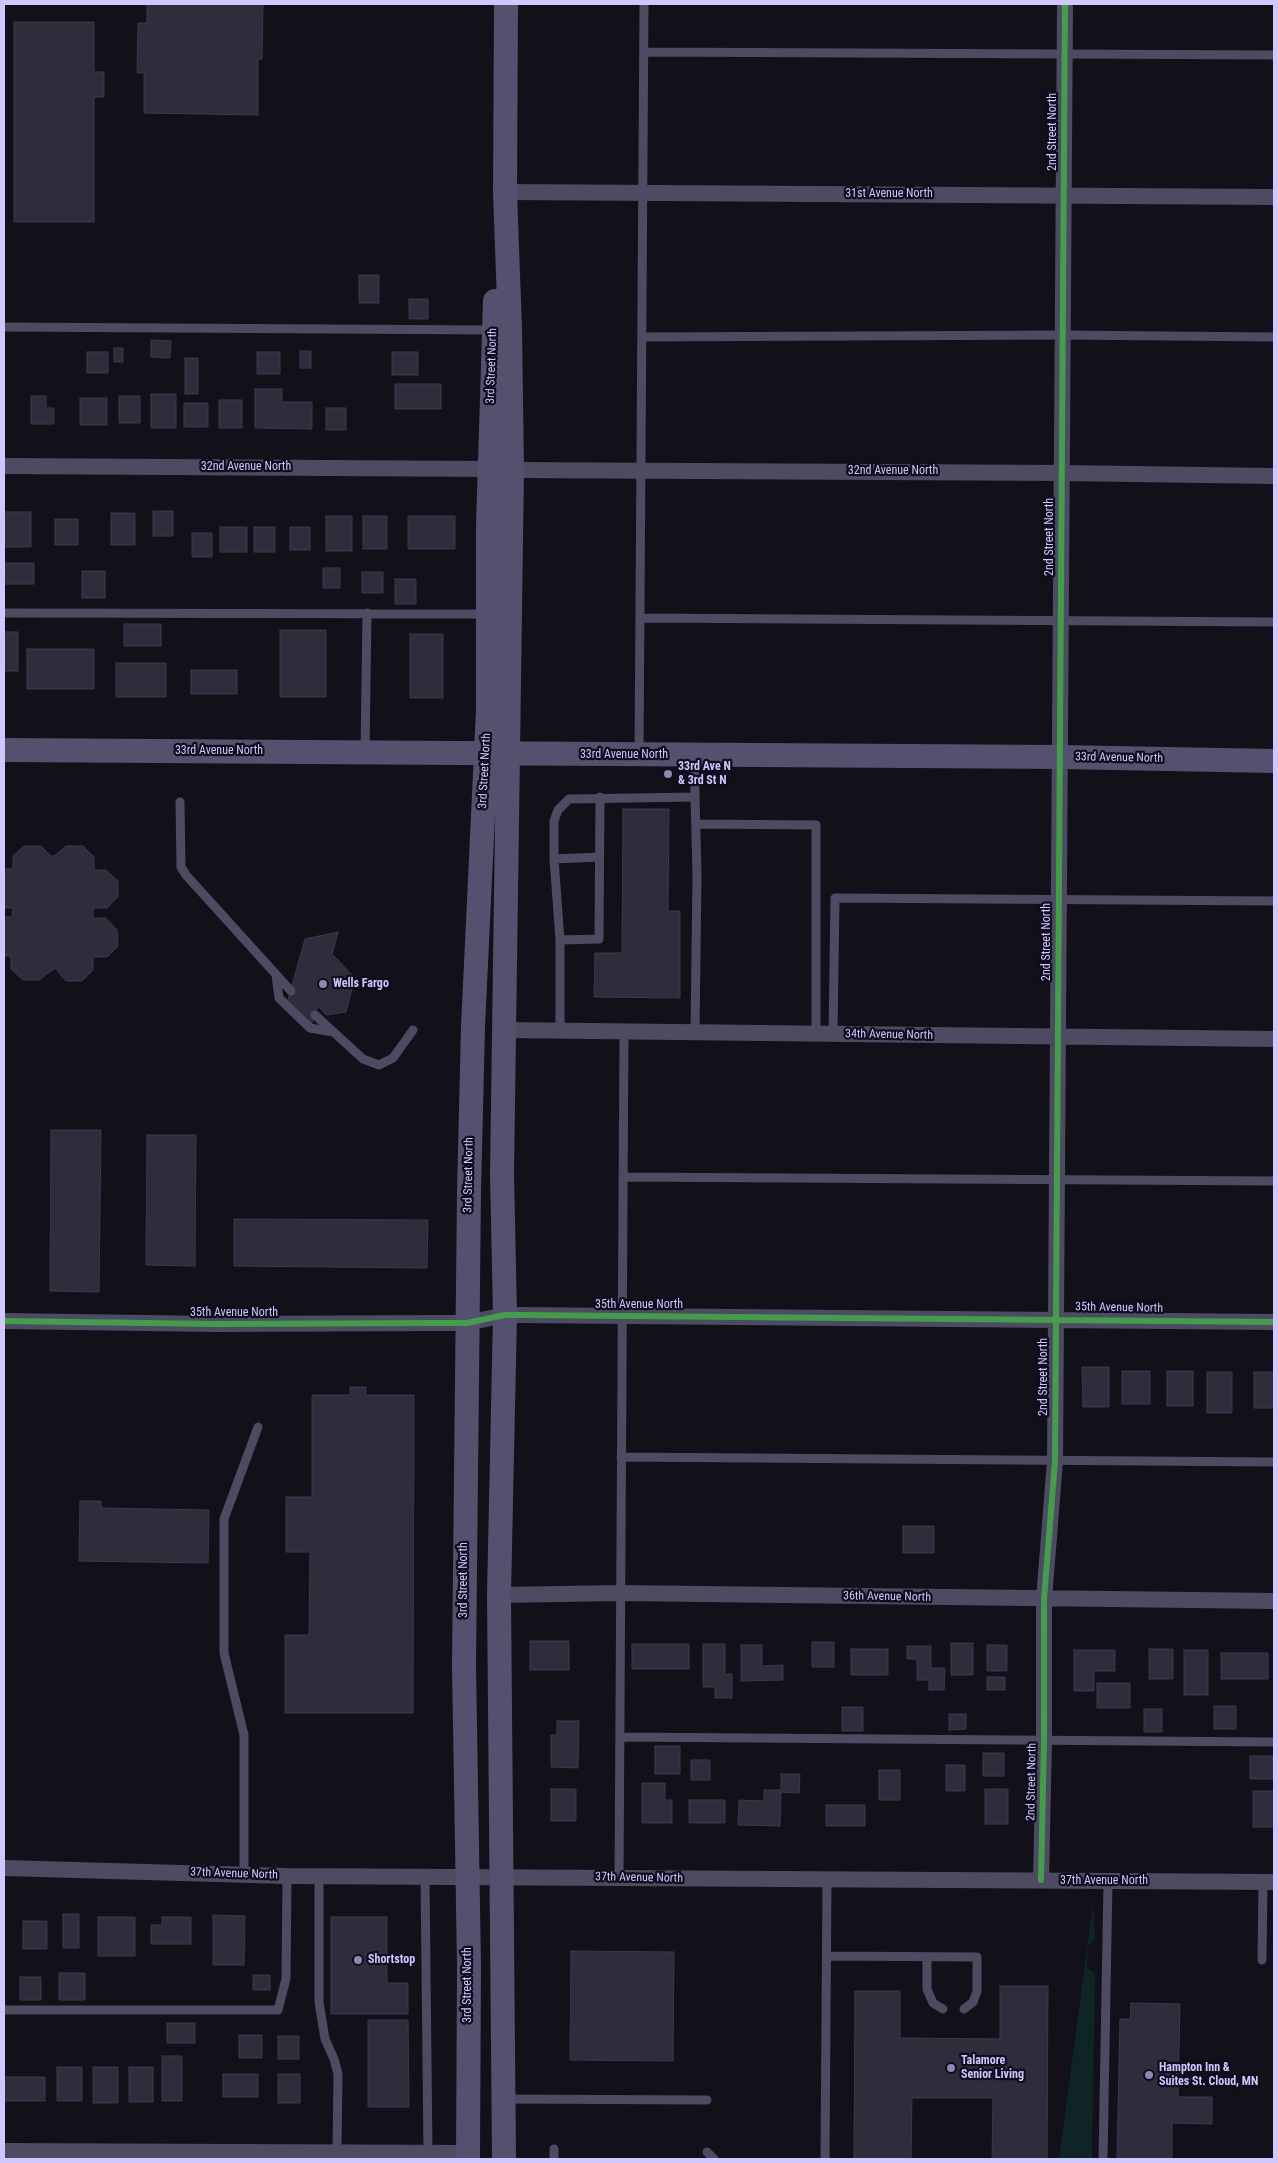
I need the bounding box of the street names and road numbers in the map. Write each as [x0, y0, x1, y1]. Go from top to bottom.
street label: 2nd Street North [1046, 93, 1060, 171]
street label: 31st Avenue North [845, 187, 933, 201]
street label: 3rd Street North [483, 328, 501, 404]
street label: 32nd Avenue North [201, 460, 291, 474]
street label: 32nd Avenue North [848, 464, 938, 478]
street label: 2nd Street North [1043, 498, 1057, 576]
street label: 3rd Street North [476, 733, 494, 809]
street label: 33rd Avenue North [175, 744, 263, 758]
street label: 33rd Avenue North [580, 748, 668, 762]
street label: 33rd Avenue North [1075, 750, 1163, 766]
street label: 2nd Street North [1040, 903, 1054, 981]
street label: 34th Avenue North [845, 1027, 933, 1043]
street label: 3rd Street North [461, 1137, 477, 1213]
street label: 35th Avenue North [595, 1298, 683, 1312]
street label: 35th Avenue North [1075, 1300, 1163, 1316]
street label: 35th Avenue North [190, 1306, 278, 1320]
street label: 2nd Street North [1037, 1338, 1051, 1416]
street label: 3rd Street North [457, 1542, 471, 1618]
street label: 36th Avenue North [843, 1589, 931, 1605]
street label: 2nd Street North [1024, 1743, 1040, 1821]
street label: 37th Avenue North [190, 1865, 278, 1883]
street label: 37th Avenue North [595, 1870, 683, 1886]
street label: 37th Avenue North [1060, 1874, 1148, 1888]
street label: 3rd Street North [461, 1947, 475, 2023]

